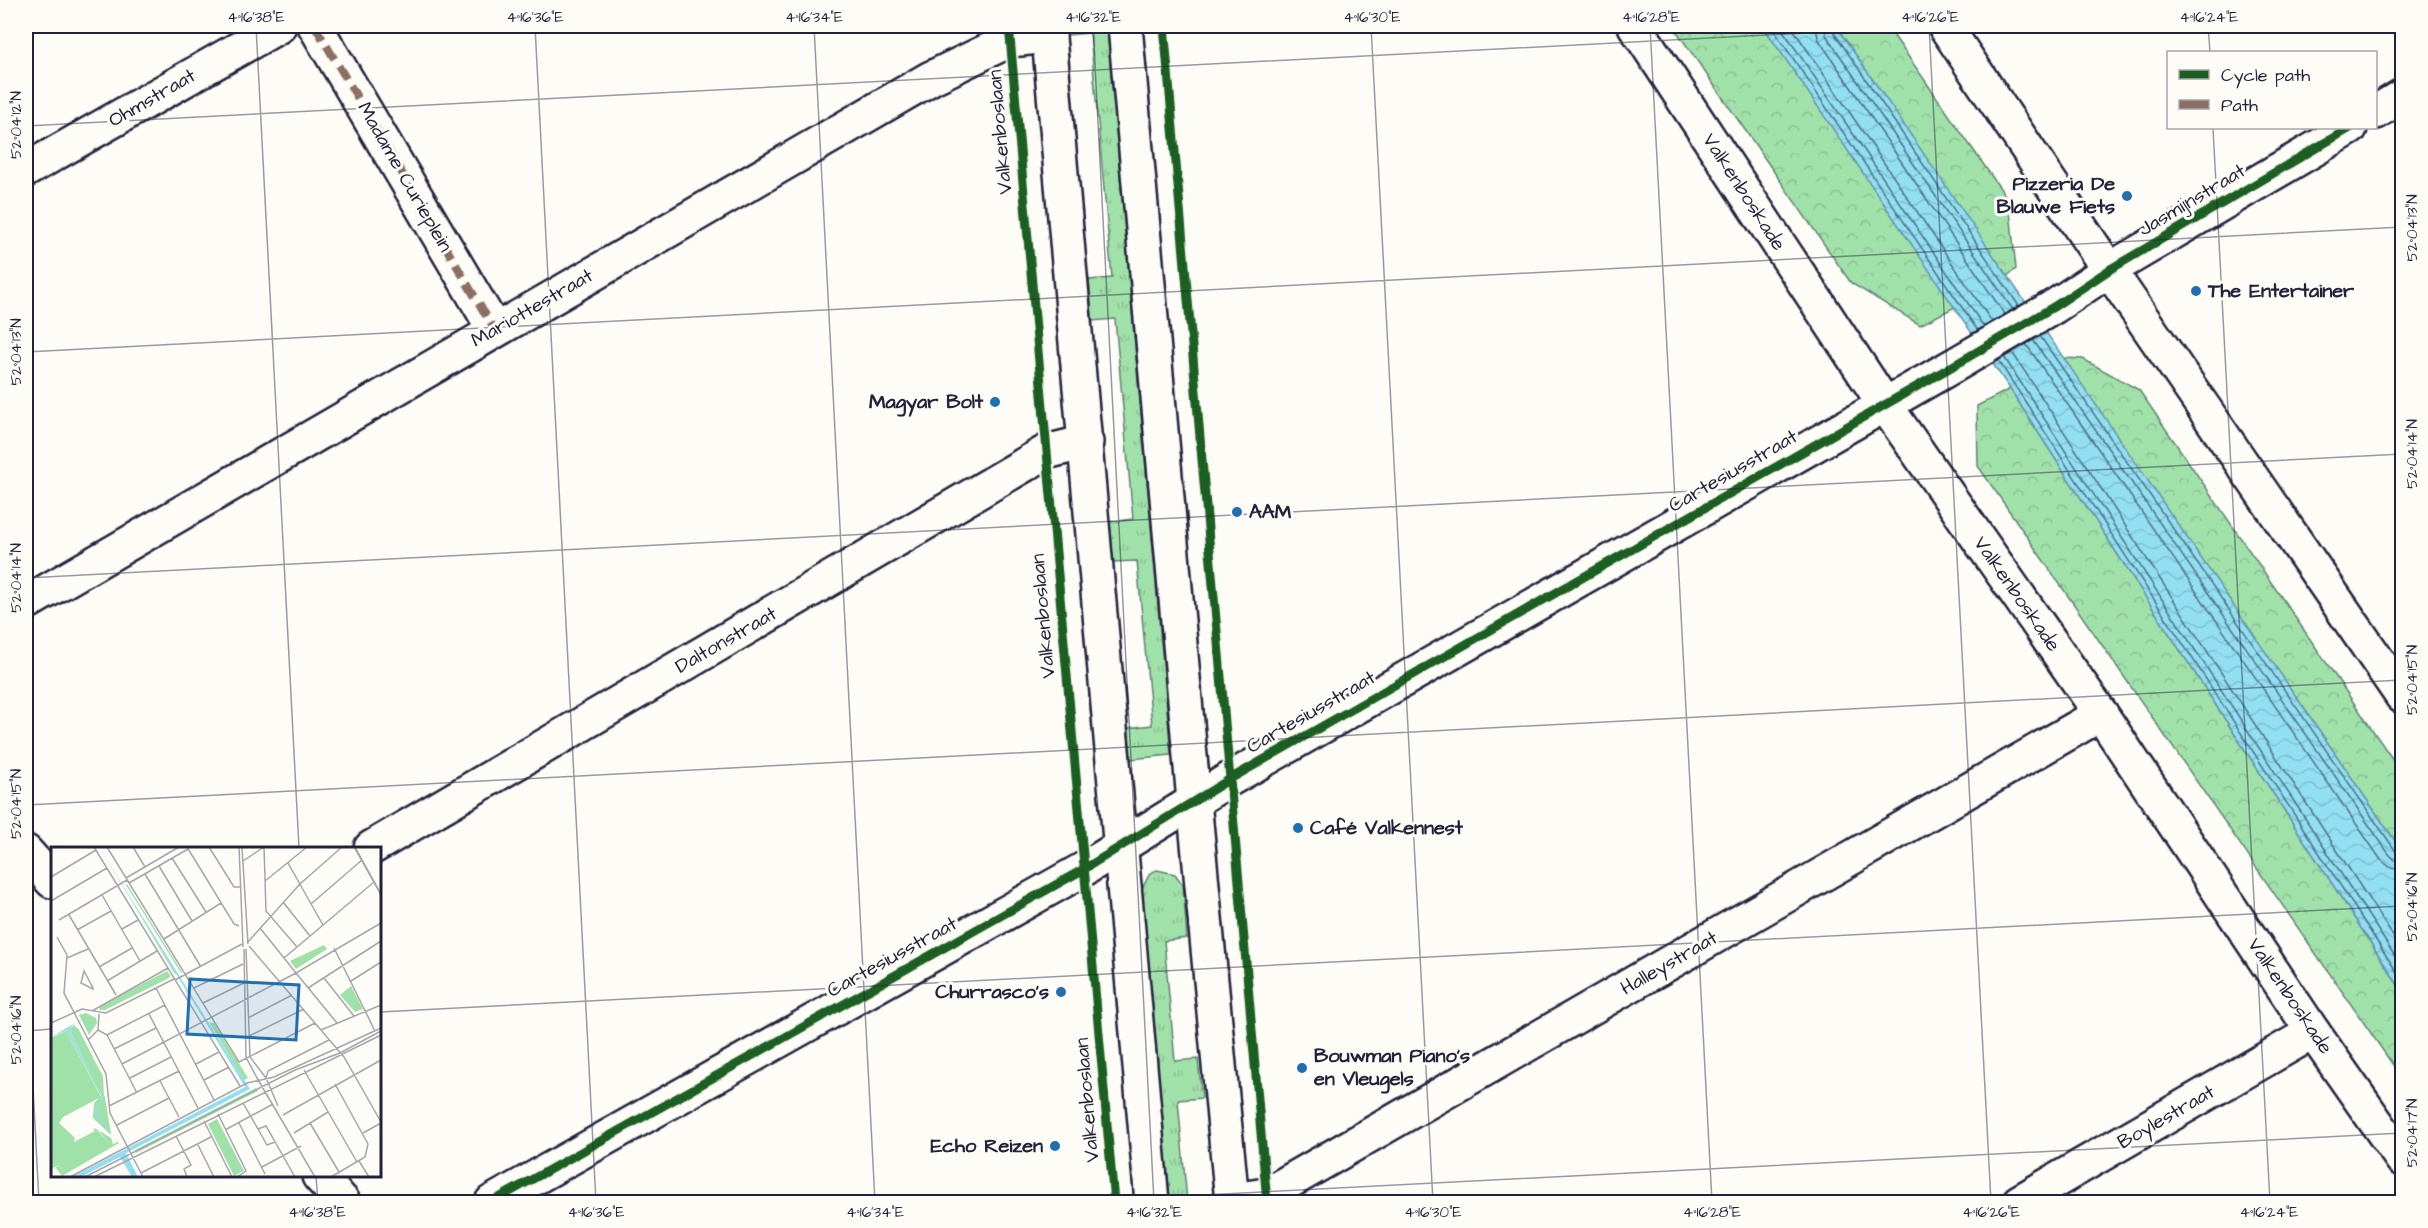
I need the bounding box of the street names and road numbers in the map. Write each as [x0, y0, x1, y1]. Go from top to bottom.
street label: Ohmstraat [103, 62, 201, 134]
street label: Valkenboslaan [981, 69, 1019, 195]
street label: Madame Curieplein [351, 97, 459, 257]
street label: Valkenboskade [1695, 128, 1793, 256]
street label: Jasmijnstraat [2133, 157, 2251, 243]
street label: Mariottestraat [466, 262, 598, 354]
street label: Cartesiusstraat [1663, 423, 1803, 519]
street label: Valkenboskade [1967, 531, 2067, 657]
street label: Valkenboslaan [1024, 553, 1062, 679]
street label: Daltonstraat [670, 600, 782, 680]
street label: Cartesiusstraat [1241, 664, 1381, 760]
street label: Cartesiusstraat [822, 910, 962, 1004]
street label: Halleystraat [1615, 924, 1723, 1003]
street label: Valkenboskade [2241, 932, 2339, 1060]
street label: Valkenboslaan [1068, 1037, 1106, 1163]
street label: Boylestraat [2112, 1078, 2220, 1157]

